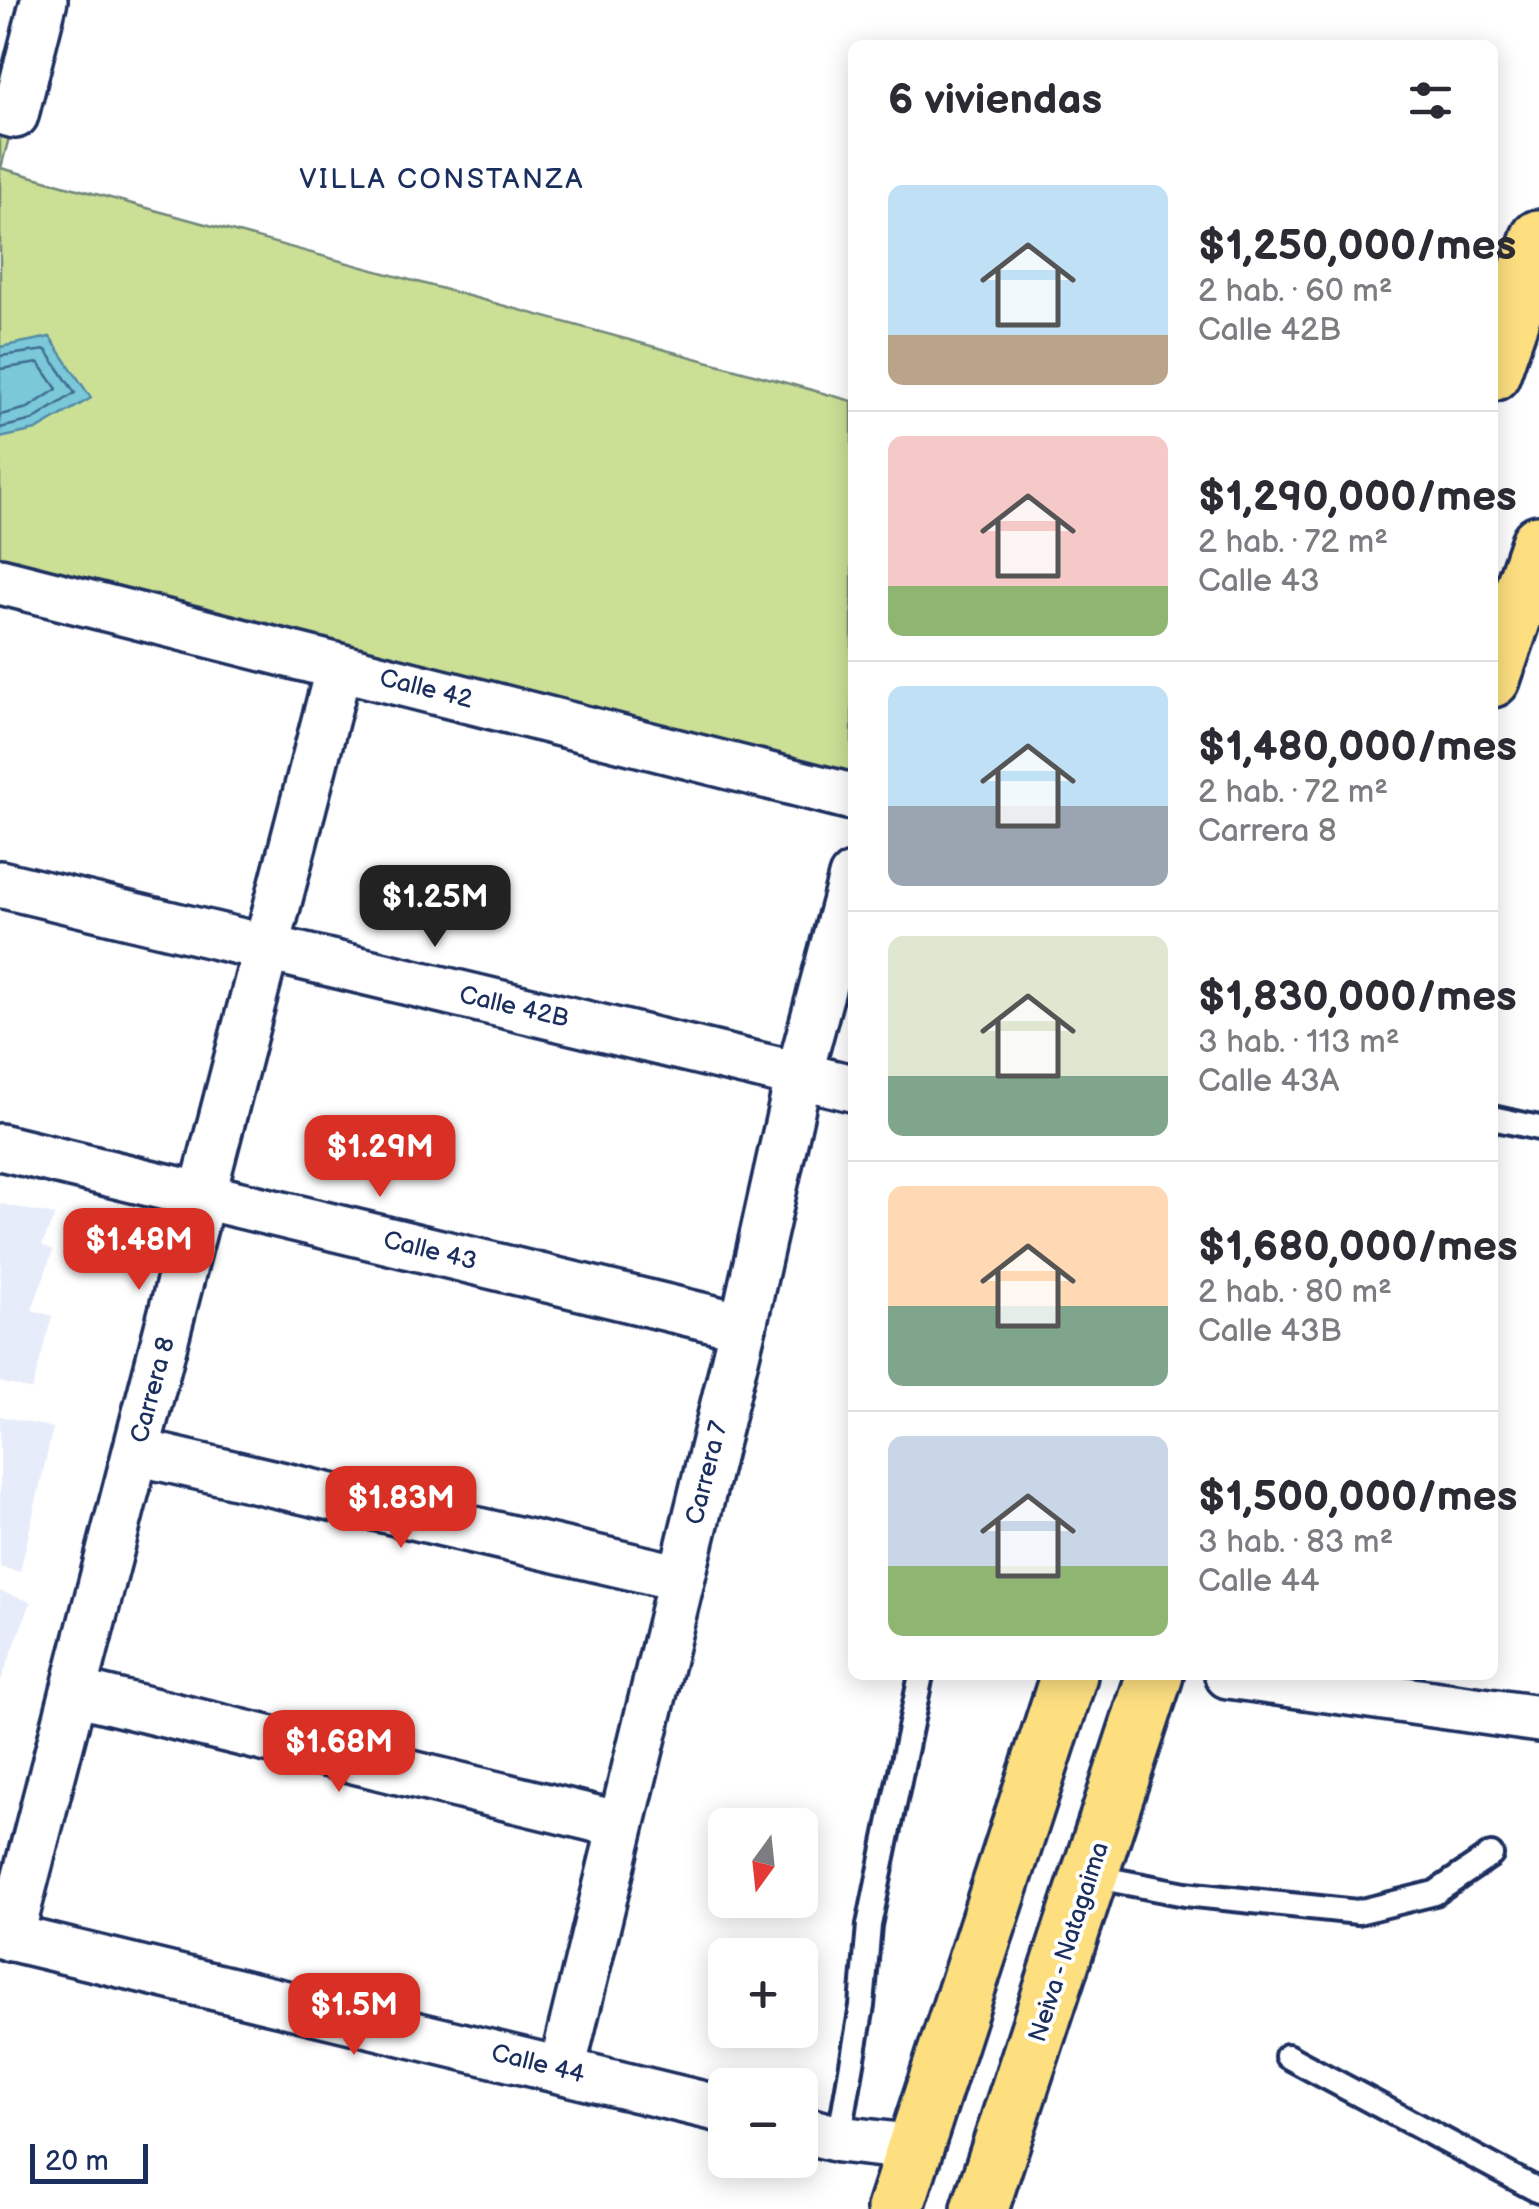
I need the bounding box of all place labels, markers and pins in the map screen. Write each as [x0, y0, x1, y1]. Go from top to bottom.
pin: $1.25M [354, 865, 516, 950]
pin: $1.29M [299, 1115, 461, 1200]
pin: $1.48M [58, 1208, 220, 1293]
pin: $1.83M [320, 1466, 482, 1551]
pin: $1.68M [258, 1710, 420, 1795]
pin: $1.5M [284, 1973, 424, 2058]

